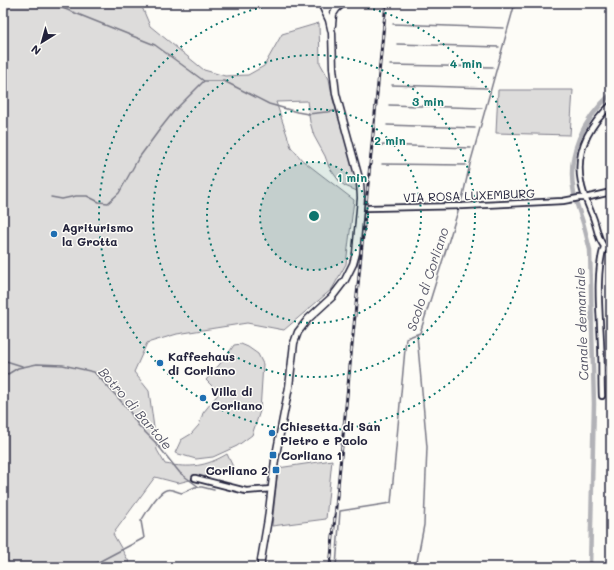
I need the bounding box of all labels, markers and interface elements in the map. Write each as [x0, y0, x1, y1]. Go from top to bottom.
north arrow [22, 22, 62, 62]
text: N [28, 42, 44, 59]
text: 4 min [450, 55, 482, 71]
text: 3 min [412, 93, 444, 109]
text: 2 min [374, 132, 406, 148]
text: 1 min [337, 169, 367, 185]
street label: VIA ROSA LUXEMBURG [403, 185, 535, 205]
centre of rings [307, 209, 321, 223]
place label: Agriturismo la Grotta [62, 219, 133, 249]
water label: Scolo di Corliano [402, 225, 452, 333]
marker: Agriturismo la Grotta [49, 229, 59, 239]
water label: Canale demaniale [571, 267, 591, 381]
place label: Kaffeehaus di Corliano [168, 348, 235, 378]
marker: Kaffeehaus di Corliano [155, 358, 165, 368]
water label: Botro di Bartole [96, 363, 176, 453]
place label: Villa di Corliano [211, 383, 262, 413]
marker: Villa di Corliano [198, 393, 208, 403]
place label: Chiesetta di San Pietro e Paolo [280, 418, 380, 448]
marker: Chiesetta di San Pietro e Paolo [267, 428, 277, 438]
place label: Corliano 1 [281, 447, 342, 463]
marker: Corliano 1 [268, 450, 278, 460]
place label: Corliano 2 [206, 462, 268, 478]
marker: Corliano 2 [271, 465, 281, 475]

